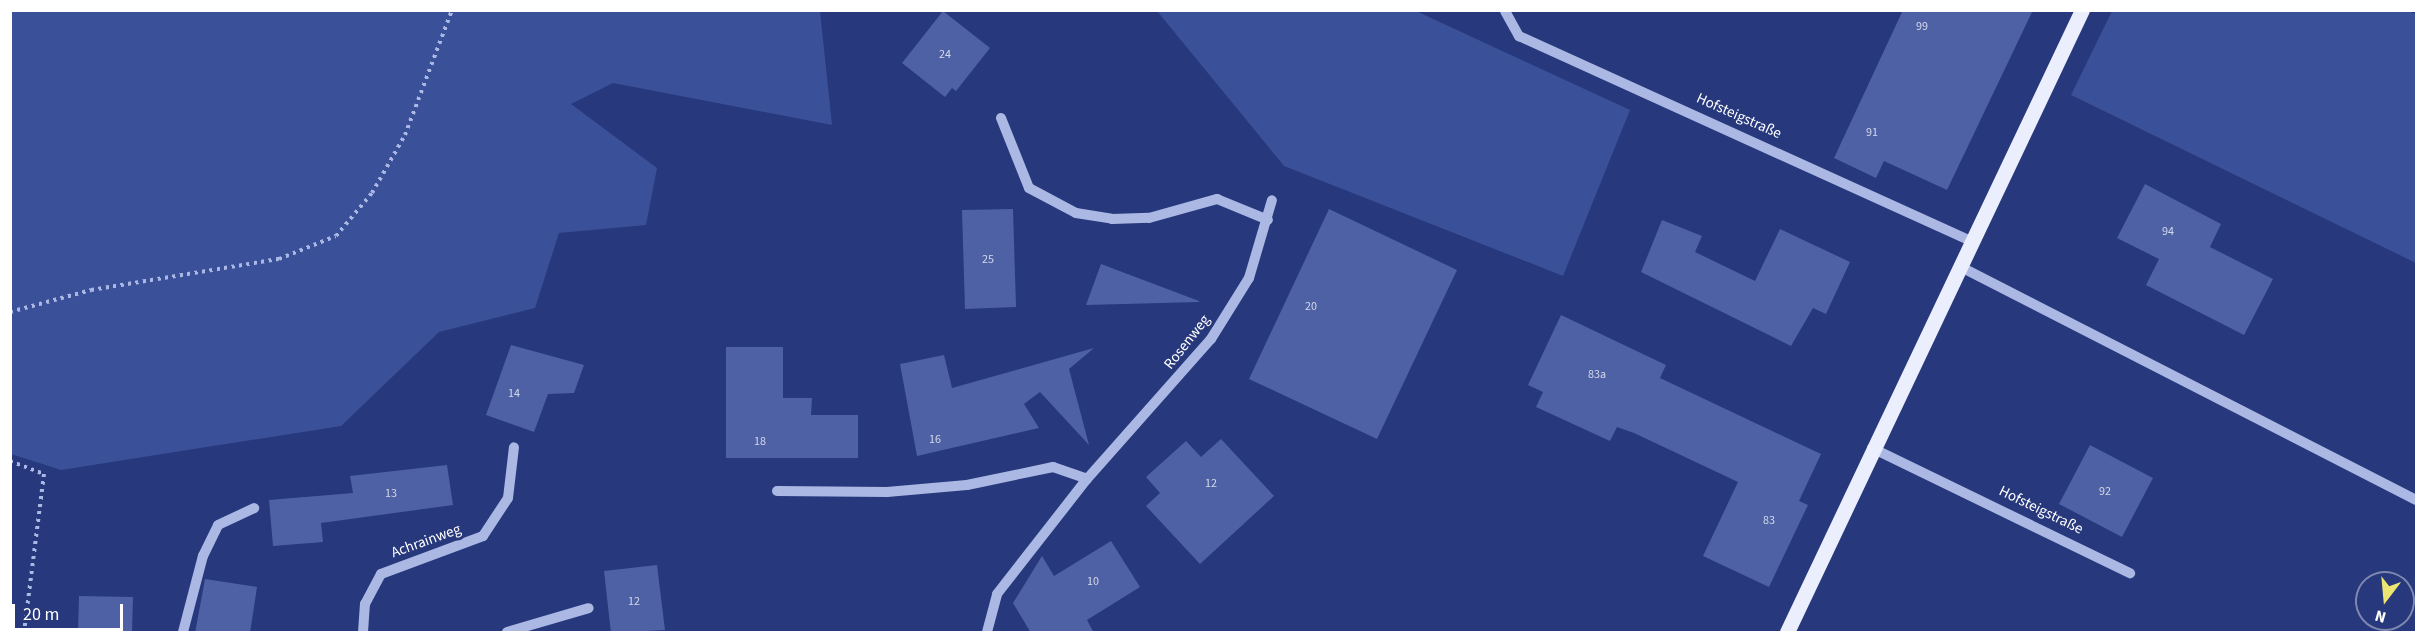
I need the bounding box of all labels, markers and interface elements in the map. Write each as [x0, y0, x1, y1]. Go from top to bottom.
house number: 99 [1916, 20, 1928, 34]
house number: 24 [939, 48, 951, 62]
street label: Hofsteigstraße [1694, 89, 1784, 143]
house number: 91 [1866, 126, 1878, 140]
house number: 94 [2162, 225, 2174, 239]
house number: 25 [982, 253, 994, 267]
house number: 20 [1305, 300, 1317, 314]
street label: Rosenweg [1160, 311, 1214, 373]
house number: 83a [1588, 368, 1606, 382]
house number: 14 [508, 387, 520, 401]
house number: 16 [929, 433, 941, 447]
house number: 18 [754, 435, 766, 449]
house number: 12 [1205, 477, 1217, 491]
street label: Hofsteigstraße [1996, 482, 2086, 538]
house number: 92 [2099, 485, 2111, 499]
house number: 13 [385, 487, 397, 501]
house number: 83 [1763, 514, 1775, 528]
street label: Achrainweg [389, 520, 463, 562]
north arrow [2355, 571, 2415, 631]
house number: 10 [1087, 575, 1099, 589]
scale bar [15, 592, 126, 630]
house number: 12 [628, 595, 640, 609]
text: 20 m [23, 602, 59, 627]
text: N [2372, 604, 2389, 628]

